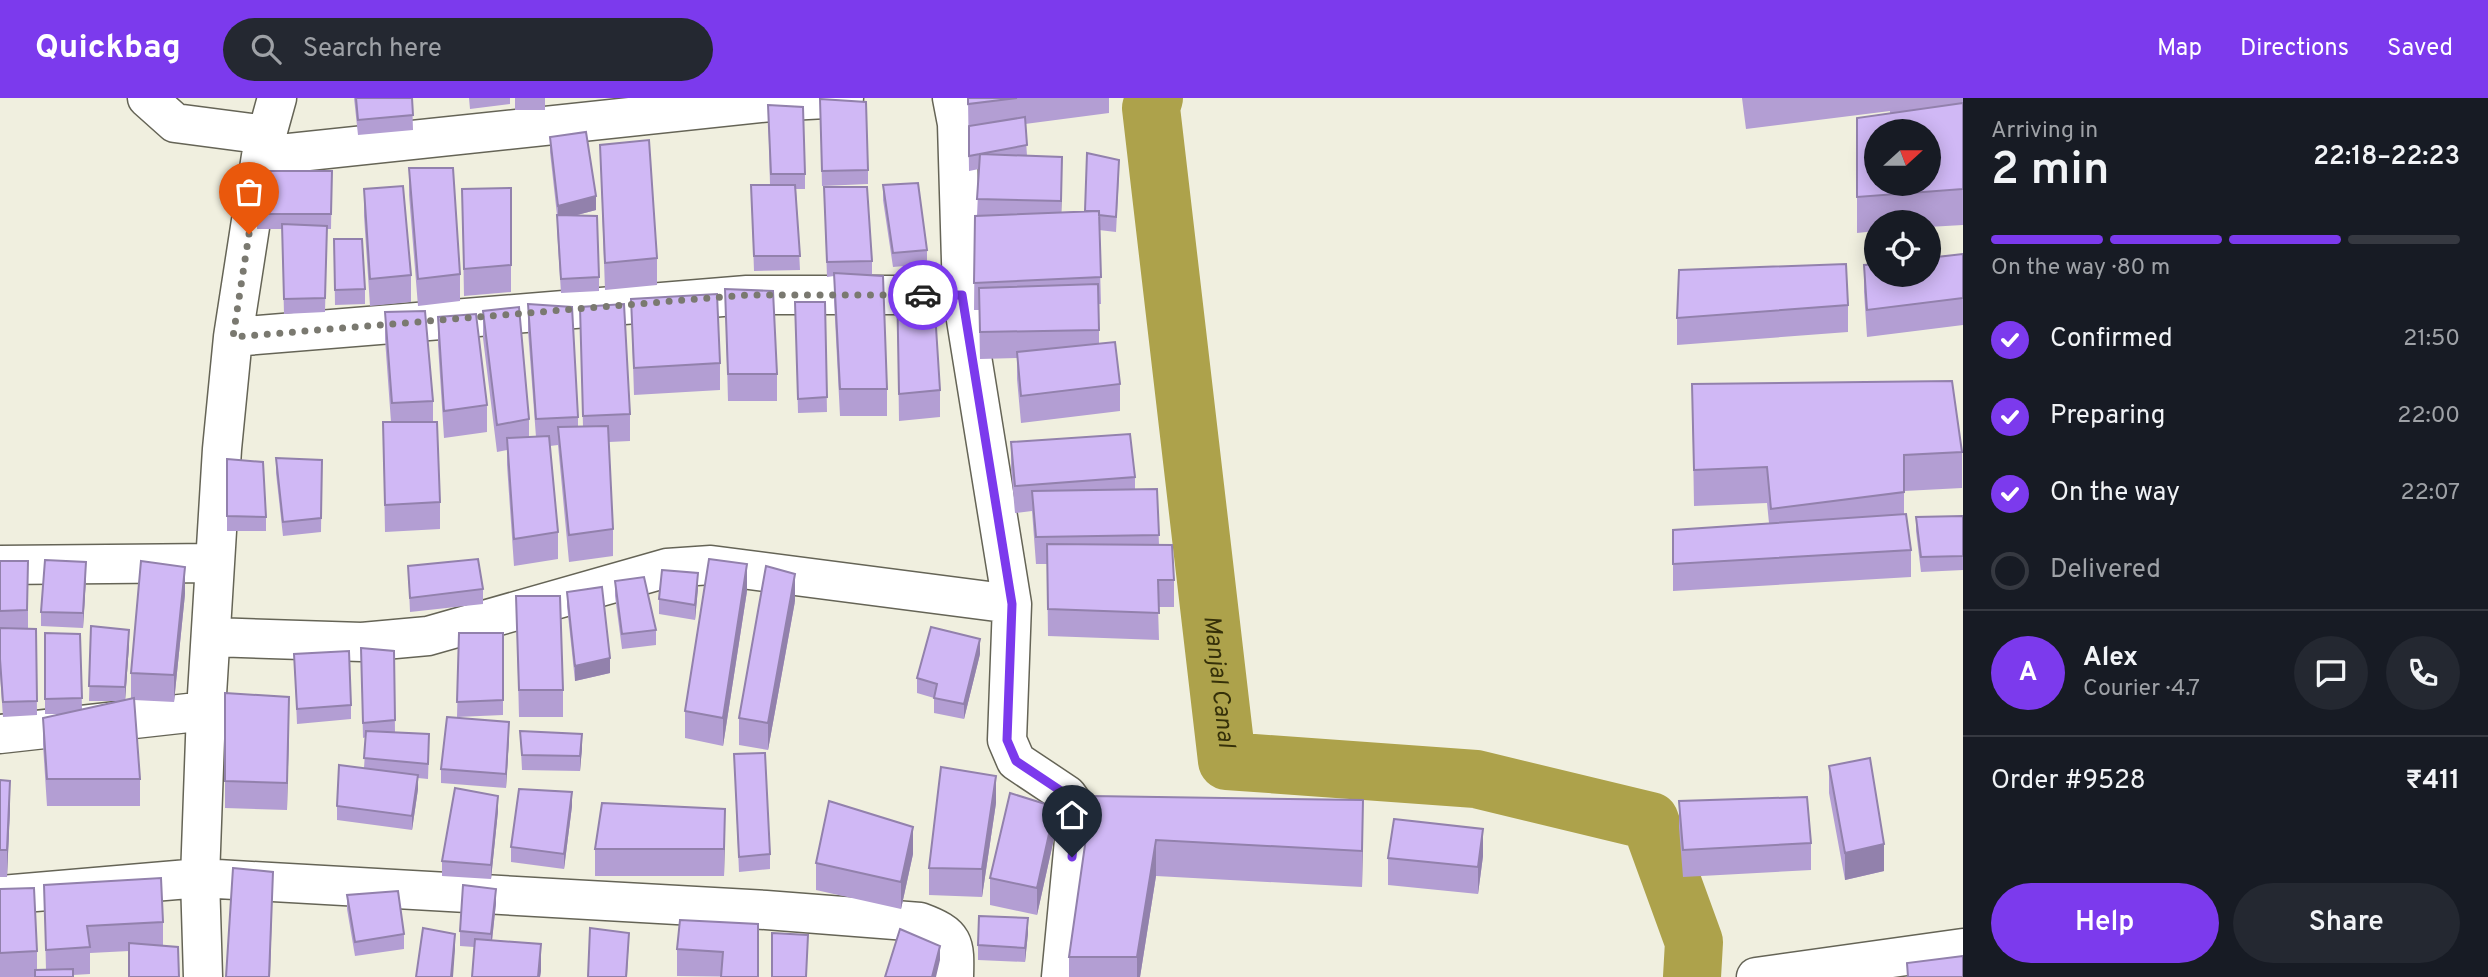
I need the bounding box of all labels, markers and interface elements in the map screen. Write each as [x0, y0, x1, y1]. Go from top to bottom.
search box [223, 18, 713, 81]
text: Quickbag [35, 28, 181, 70]
icon: search [247, 30, 285, 68]
text: Search here [303, 33, 442, 66]
text: Map [2157, 34, 2202, 64]
text: Directions [2240, 34, 2349, 64]
text: Saved [2387, 34, 2453, 64]
text: Arriving in [1991, 117, 2098, 146]
north arrow [1864, 119, 1941, 196]
map controls [1864, 119, 1941, 287]
text: 22:18–22:23 [2313, 141, 2460, 174]
text: 2 min [1991, 142, 2110, 201]
pin [219, 162, 279, 234]
icon: bag [230, 173, 268, 211]
button: locate [1864, 210, 1941, 287]
text: On the way · 80 m [1991, 254, 2170, 283]
courier [888, 260, 958, 330]
icon: car [904, 276, 942, 314]
icon: check [1991, 321, 2029, 359]
text: Confirmed [2050, 323, 2173, 356]
text: 21:50 [2403, 325, 2460, 354]
icon: check [1991, 398, 2029, 436]
text: Preparing [2050, 400, 2165, 433]
text: 22:00 [2397, 402, 2460, 431]
icon: check [1991, 475, 2029, 513]
text: On the way [2050, 477, 2180, 510]
text: 22:07 [2401, 479, 2460, 508]
text: Delivered [2050, 554, 2161, 587]
water label: Manjal Canal [1195, 614, 1241, 751]
button: chat [2294, 636, 2368, 710]
button: phone [2386, 636, 2460, 710]
text: Alex [2083, 642, 2138, 675]
text: A [2019, 657, 2037, 690]
text: Courier · 4.7 [2083, 675, 2200, 704]
text: Order #9528 [1991, 765, 2146, 798]
text: ₹411 [2405, 765, 2460, 798]
pin [1042, 785, 1102, 857]
icon: home [1053, 796, 1091, 834]
button: Help [1991, 883, 2219, 963]
button: Share [2233, 883, 2460, 963]

